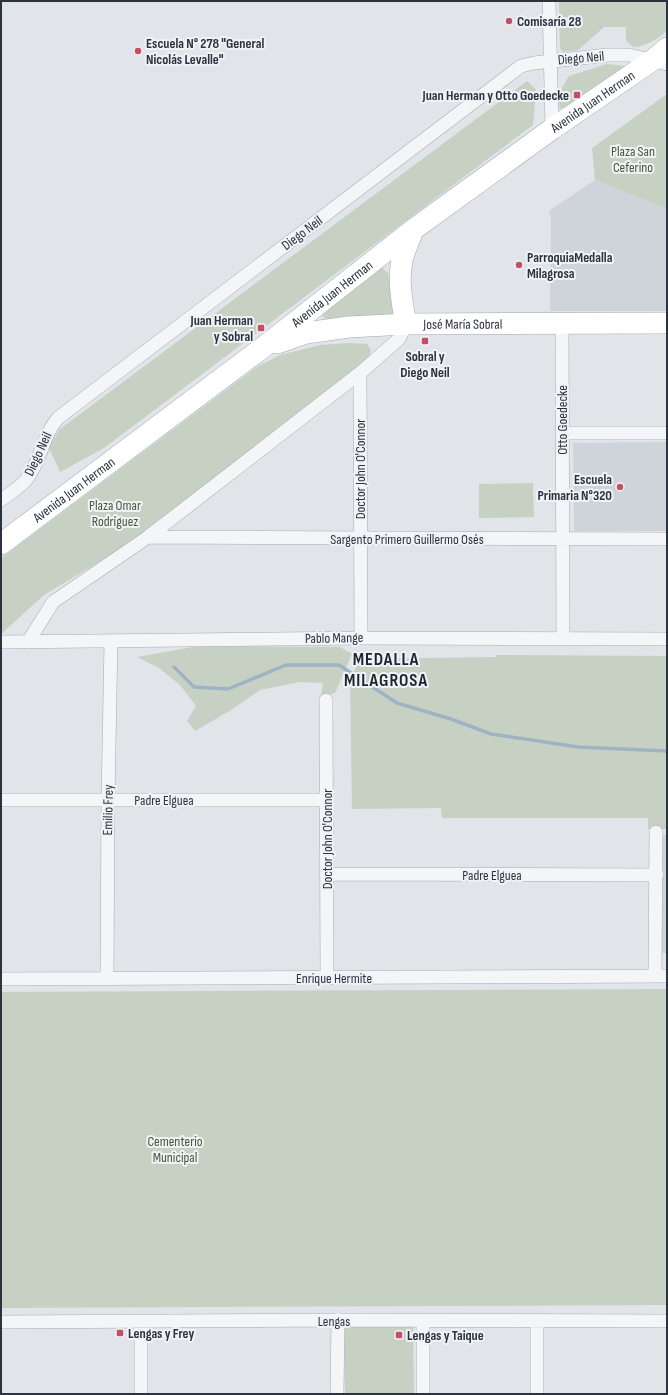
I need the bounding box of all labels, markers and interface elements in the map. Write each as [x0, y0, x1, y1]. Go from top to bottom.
place label: Comisaría 28 [517, 13, 582, 30]
marker: Comisaría 28 [504, 16, 514, 26]
place label: Escuela N° 278 "General Nicolás Levalle" [146, 35, 264, 68]
marker: Escuela N° 278 "General Nicolás Levalle" [133, 46, 143, 56]
street label: Diego Neil [557, 47, 605, 69]
street label: Avenida Juan Herman [546, 67, 638, 137]
place label: Juan Herman y Otto Goedecke [422, 87, 569, 104]
marker: Juan Herman y Otto Goedecke [572, 90, 582, 100]
park label: Plaza San Ceferino [611, 143, 655, 176]
street label: Diego Neil [278, 212, 326, 254]
place label: ParroquiaMedalla Milagrosa [527, 249, 613, 282]
street label: Avenida Juan Herman [287, 256, 376, 331]
marker: ParroquiaMedalla Milagrosa [514, 260, 524, 270]
place label: Juan Herman y Sobral [190, 312, 253, 345]
street label: José María Sobral [422, 315, 502, 332]
marker: Juan Herman y Sobral [256, 323, 266, 333]
marker: Sobral y Diego Neil [420, 336, 430, 346]
place label: Sobral y Diego Neil [400, 348, 450, 381]
street label: Otto Goedecke [554, 385, 571, 455]
street label: Doctor John O'Connor [352, 419, 369, 519]
street label: Diego Neil [20, 429, 56, 479]
street label: Avenida Juan Herman [29, 453, 118, 526]
place label: Escuela Primaria N°320 [538, 471, 612, 504]
marker: Escuela Primaria N°320 [615, 482, 625, 492]
park label: Plaza Omar Rodríguez [89, 497, 141, 530]
street label: Sargento Primero Guillermo Osés [330, 531, 484, 548]
street label: Pablo Mange [305, 629, 363, 647]
district label: MEDALLA MILAGROSA [344, 649, 428, 691]
street label: Emilio Frey [99, 784, 117, 836]
street label: Doctor John O'Connor [319, 789, 336, 889]
street label: Padre Elguea [134, 792, 194, 809]
street label: Padre Elguea [462, 867, 522, 884]
street label: Enrique Hermite [296, 970, 372, 987]
park label: Cementerio Municipal [147, 1133, 203, 1166]
street label: Lengas [318, 1313, 350, 1330]
place label: Lengas y Frey [128, 1325, 194, 1342]
place label: Lengas y Taique [407, 1327, 484, 1344]
marker: Lengas y Frey [115, 1328, 125, 1338]
marker: Lengas y Taique [394, 1330, 404, 1340]

